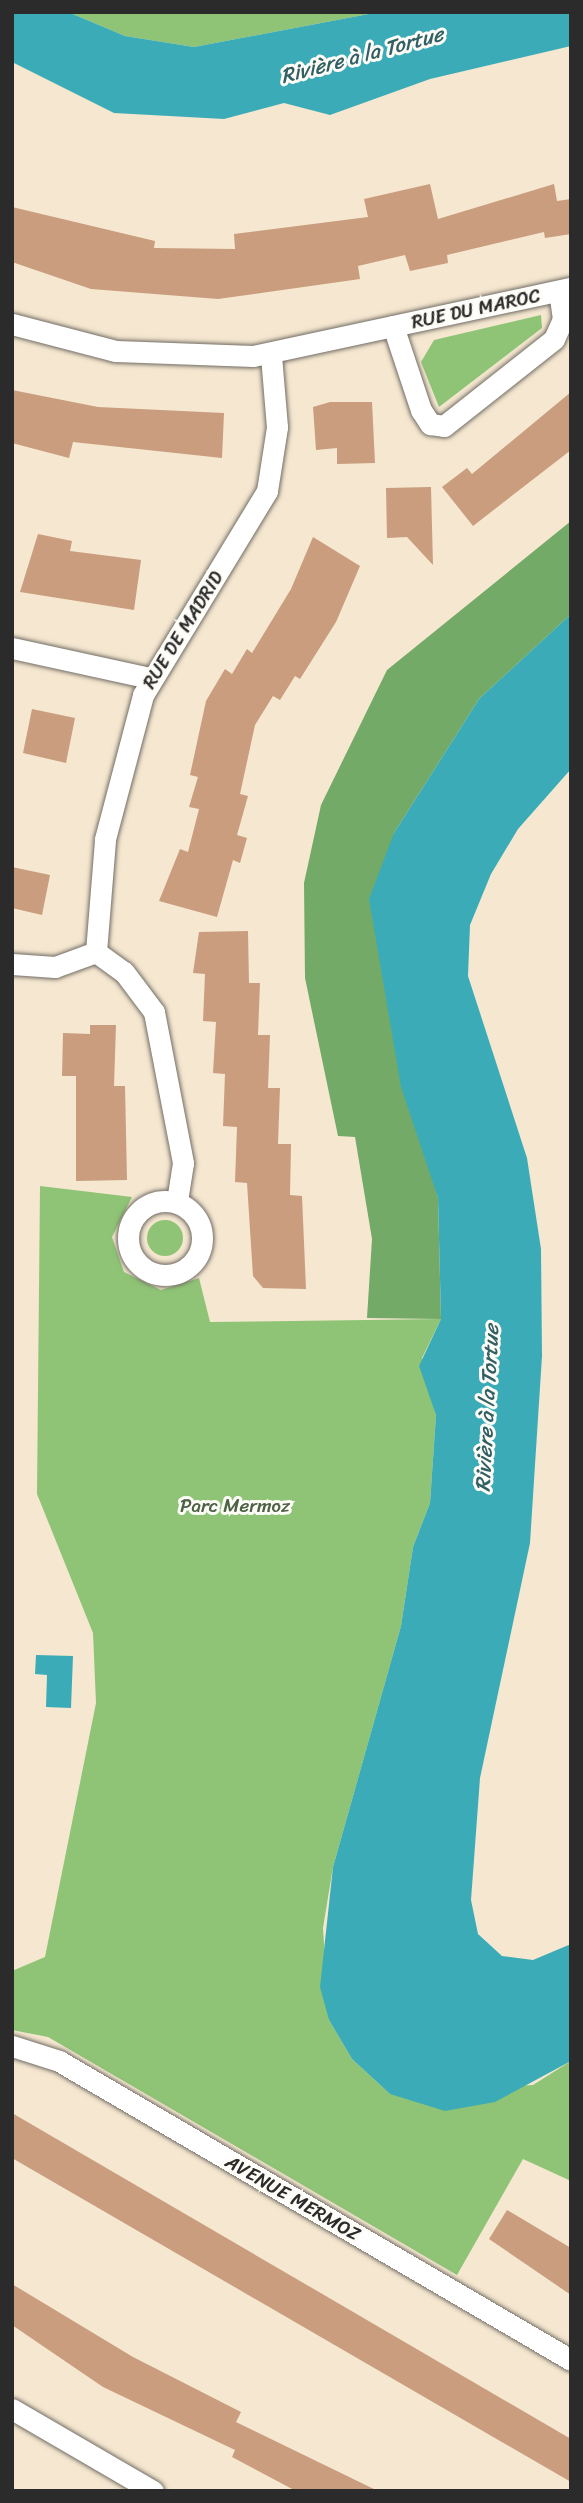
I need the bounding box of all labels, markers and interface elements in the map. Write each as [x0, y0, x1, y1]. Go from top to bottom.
water label: Rivière à la Tortue [278, 21, 446, 89]
street label: RUE DU MAROC [409, 284, 543, 334]
street label: RUE DE MADRID [138, 567, 228, 693]
water label: Rivière à la Tortue [470, 1324, 504, 1492]
park label: Parc Mermoz [180, 1495, 290, 1517]
street label: AVENUE MERMOZ [222, 2150, 364, 2246]

